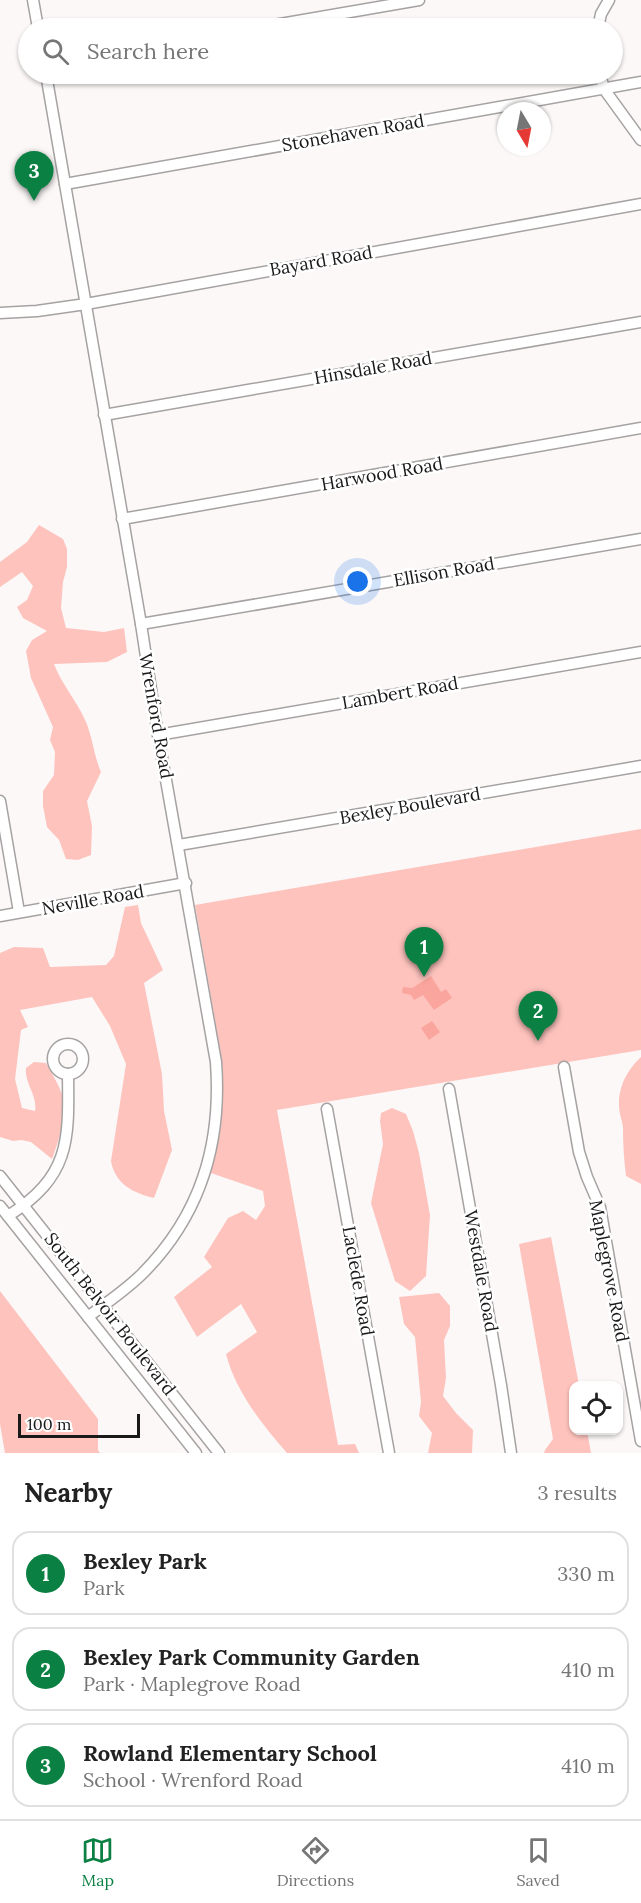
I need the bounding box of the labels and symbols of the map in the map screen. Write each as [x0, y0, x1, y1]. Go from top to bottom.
north arrow [497, 102, 551, 156]
street label: Stonehaven Road [280, 109, 426, 156]
pin: 3 [15, 152, 54, 201]
street label: Bayard Road [268, 240, 374, 281]
street label: Hinsdale Road [312, 346, 434, 389]
street label: Harwood Road [319, 451, 445, 496]
street label: Ellison Road [392, 551, 497, 592]
your location [343, 567, 372, 596]
street label: Wrenford Road [134, 651, 179, 781]
street label: Lambert Road [340, 671, 460, 714]
street label: Bexley Boulevard [338, 782, 482, 829]
street label: Neville Road [40, 879, 146, 920]
pin: 1 [404, 928, 444, 977]
pin: 2 [518, 992, 558, 1041]
street label: Maplegrove Road [584, 1198, 635, 1344]
street label: Westdale Road [459, 1208, 504, 1334]
street label: Laclede Road [338, 1224, 380, 1338]
street label: South Belvoir Boulevard [40, 1228, 181, 1400]
scale bar [18, 1411, 140, 1438]

